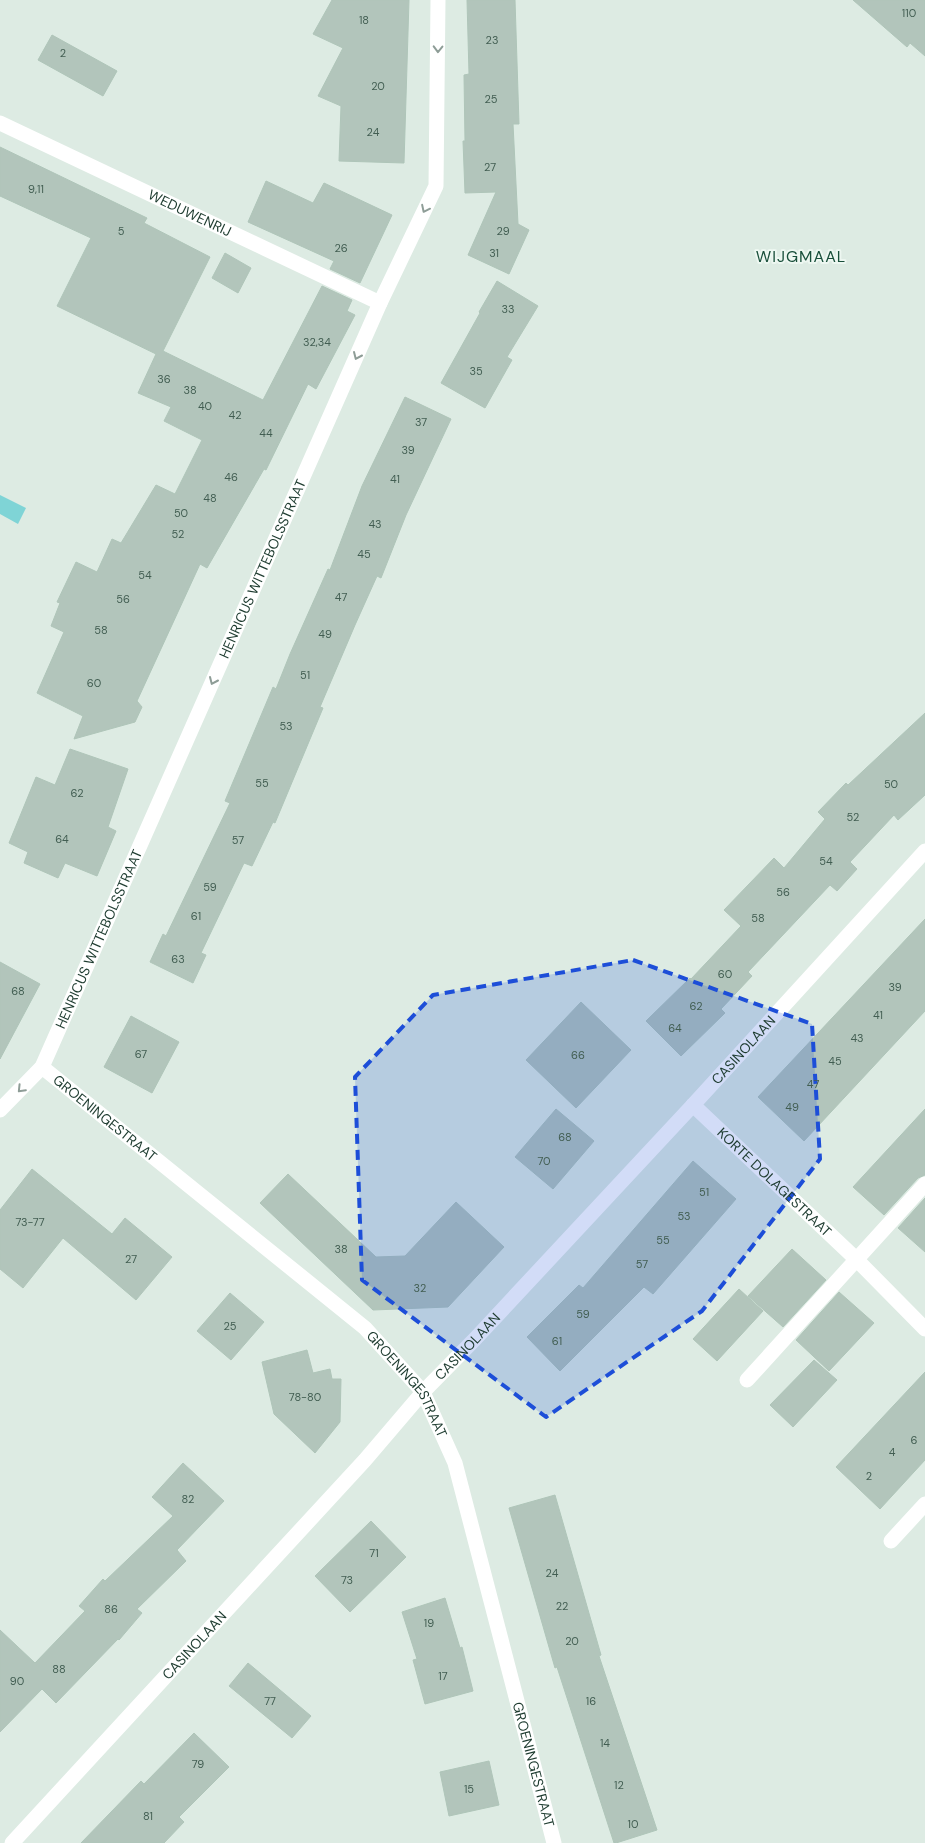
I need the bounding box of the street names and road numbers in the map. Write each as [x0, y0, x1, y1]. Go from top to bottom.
street label: WEDUWENRIJ [145, 185, 234, 240]
street label: HENRICUS WITTEBOLSSTRAAT [215, 476, 310, 661]
street label: HENRICUS WITTEBOLSSTRAAT [51, 847, 146, 1031]
street label: CASINOLAAN [707, 1012, 779, 1088]
street label: GROENINGESTRAAT [49, 1071, 161, 1165]
street label: KORTE DOLAGESTRAAT [713, 1124, 836, 1240]
street label: CASINOLAAN [431, 1309, 504, 1384]
street label: GROENINGESTRAAT [363, 1327, 451, 1440]
street label: CASINOLAAN [158, 1607, 230, 1683]
street label: GROENINGESTRAAT [509, 1700, 558, 1829]

